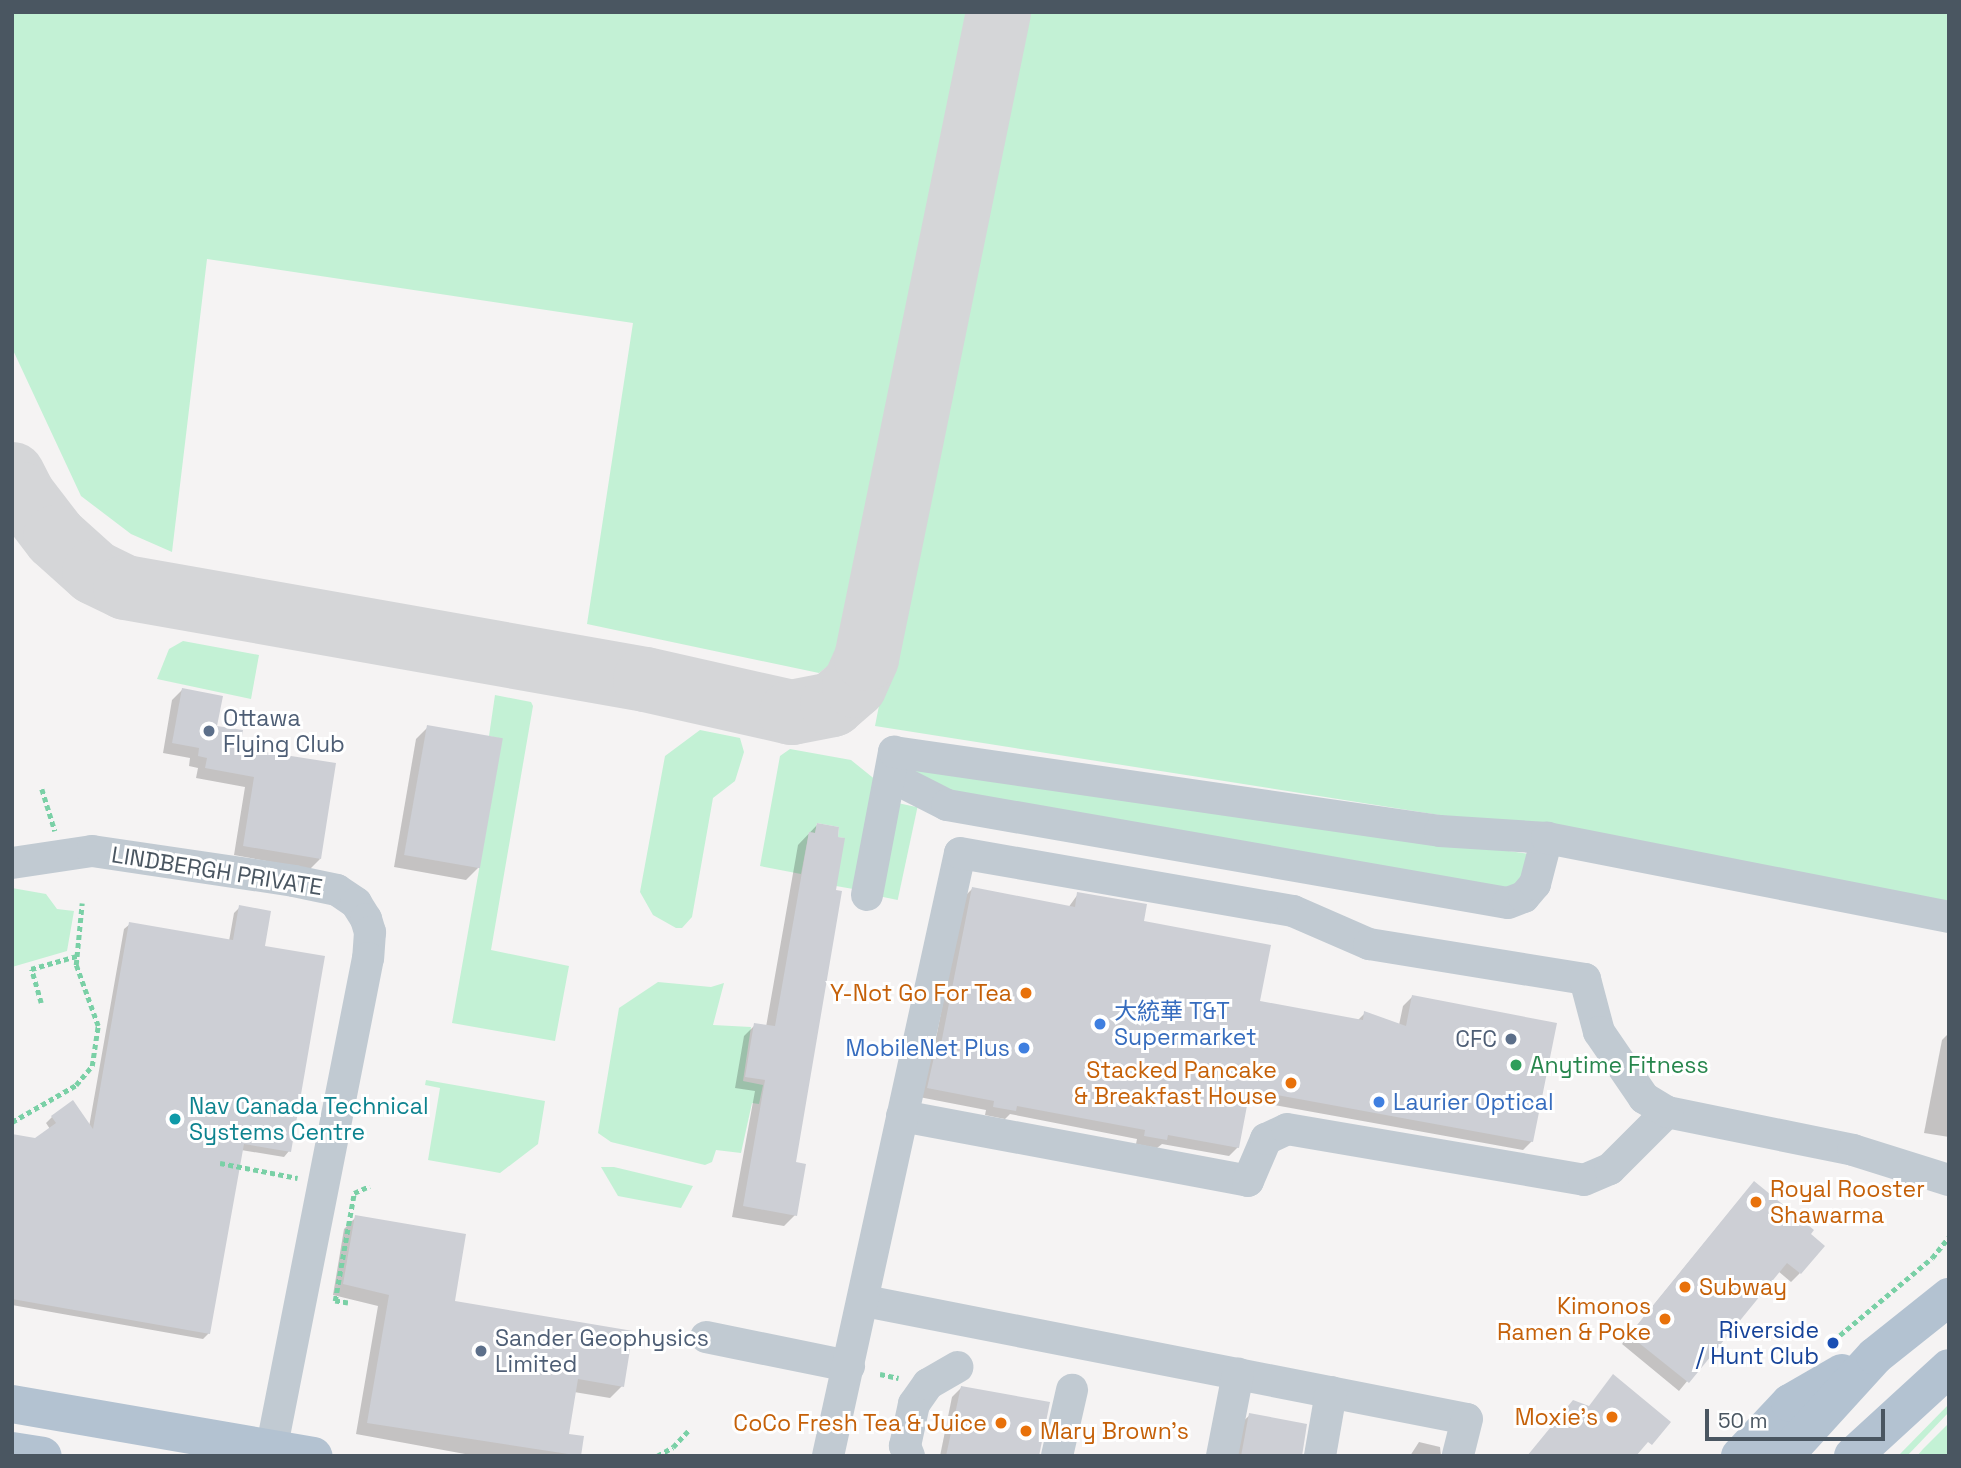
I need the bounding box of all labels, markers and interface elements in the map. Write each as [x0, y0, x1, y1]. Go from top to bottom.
place label: Ottawa Flying Club [223, 704, 345, 758]
marker: Ottawa Flying Club [201, 723, 217, 739]
street label: LINDBERGH PRIVATE [110, 841, 324, 901]
place label: Y-Not Go For Tea [830, 979, 1012, 1007]
marker: Y-Not Go For Tea [1018, 985, 1034, 1001]
place label: 大統華 T&T Supermarket [1114, 997, 1256, 1051]
marker: 大統華 T&T Supermarket [1092, 1016, 1108, 1032]
place label: CFC [1455, 1025, 1497, 1053]
marker: CFC [1503, 1031, 1519, 1047]
place label: MobileNet Plus [846, 1034, 1010, 1062]
marker: MobileNet Plus [1016, 1040, 1032, 1056]
place label: Anytime Fitness [1530, 1051, 1709, 1079]
place label: Stacked Pancake & Breakfast House [1074, 1056, 1277, 1110]
marker: Anytime Fitness [1508, 1057, 1524, 1073]
marker: Stacked Pancake & Breakfast House [1283, 1075, 1299, 1091]
place label: Laurier Optical [1393, 1088, 1554, 1116]
place label: Nav Canada Technical Systems Centre [189, 1092, 429, 1146]
marker: Laurier Optical [1371, 1094, 1387, 1110]
marker: Nav Canada Technical Systems Centre [167, 1111, 183, 1127]
place label: Royal Rooster Shawarma [1770, 1175, 1925, 1229]
marker: Royal Rooster Shawarma [1748, 1194, 1764, 1210]
place label: Subway [1699, 1273, 1787, 1301]
marker: Subway [1677, 1279, 1693, 1295]
place label: Kimonos Ramen & Poke [1497, 1292, 1651, 1346]
marker: Kimonos Ramen & Poke [1657, 1311, 1673, 1327]
place label: Riverside / Hunt Club [1696, 1316, 1819, 1370]
place label: Sander Geophysics Limited [495, 1324, 709, 1378]
marker: Riverside / Hunt Club [1825, 1335, 1841, 1351]
marker: Sander Geophysics Limited [473, 1343, 489, 1359]
scale bar [1709, 1394, 1889, 1438]
place label: Moxie's [1515, 1403, 1598, 1431]
text: 50 m [1718, 1407, 1768, 1434]
place label: CoCo Fresh Tea & Juice [733, 1409, 987, 1437]
marker: Moxie's [1604, 1409, 1620, 1425]
marker: CoCo Fresh Tea & Juice [993, 1415, 1009, 1431]
place label: Mary Brown's [1040, 1417, 1189, 1445]
marker: Mary Brown's [1018, 1423, 1034, 1439]

